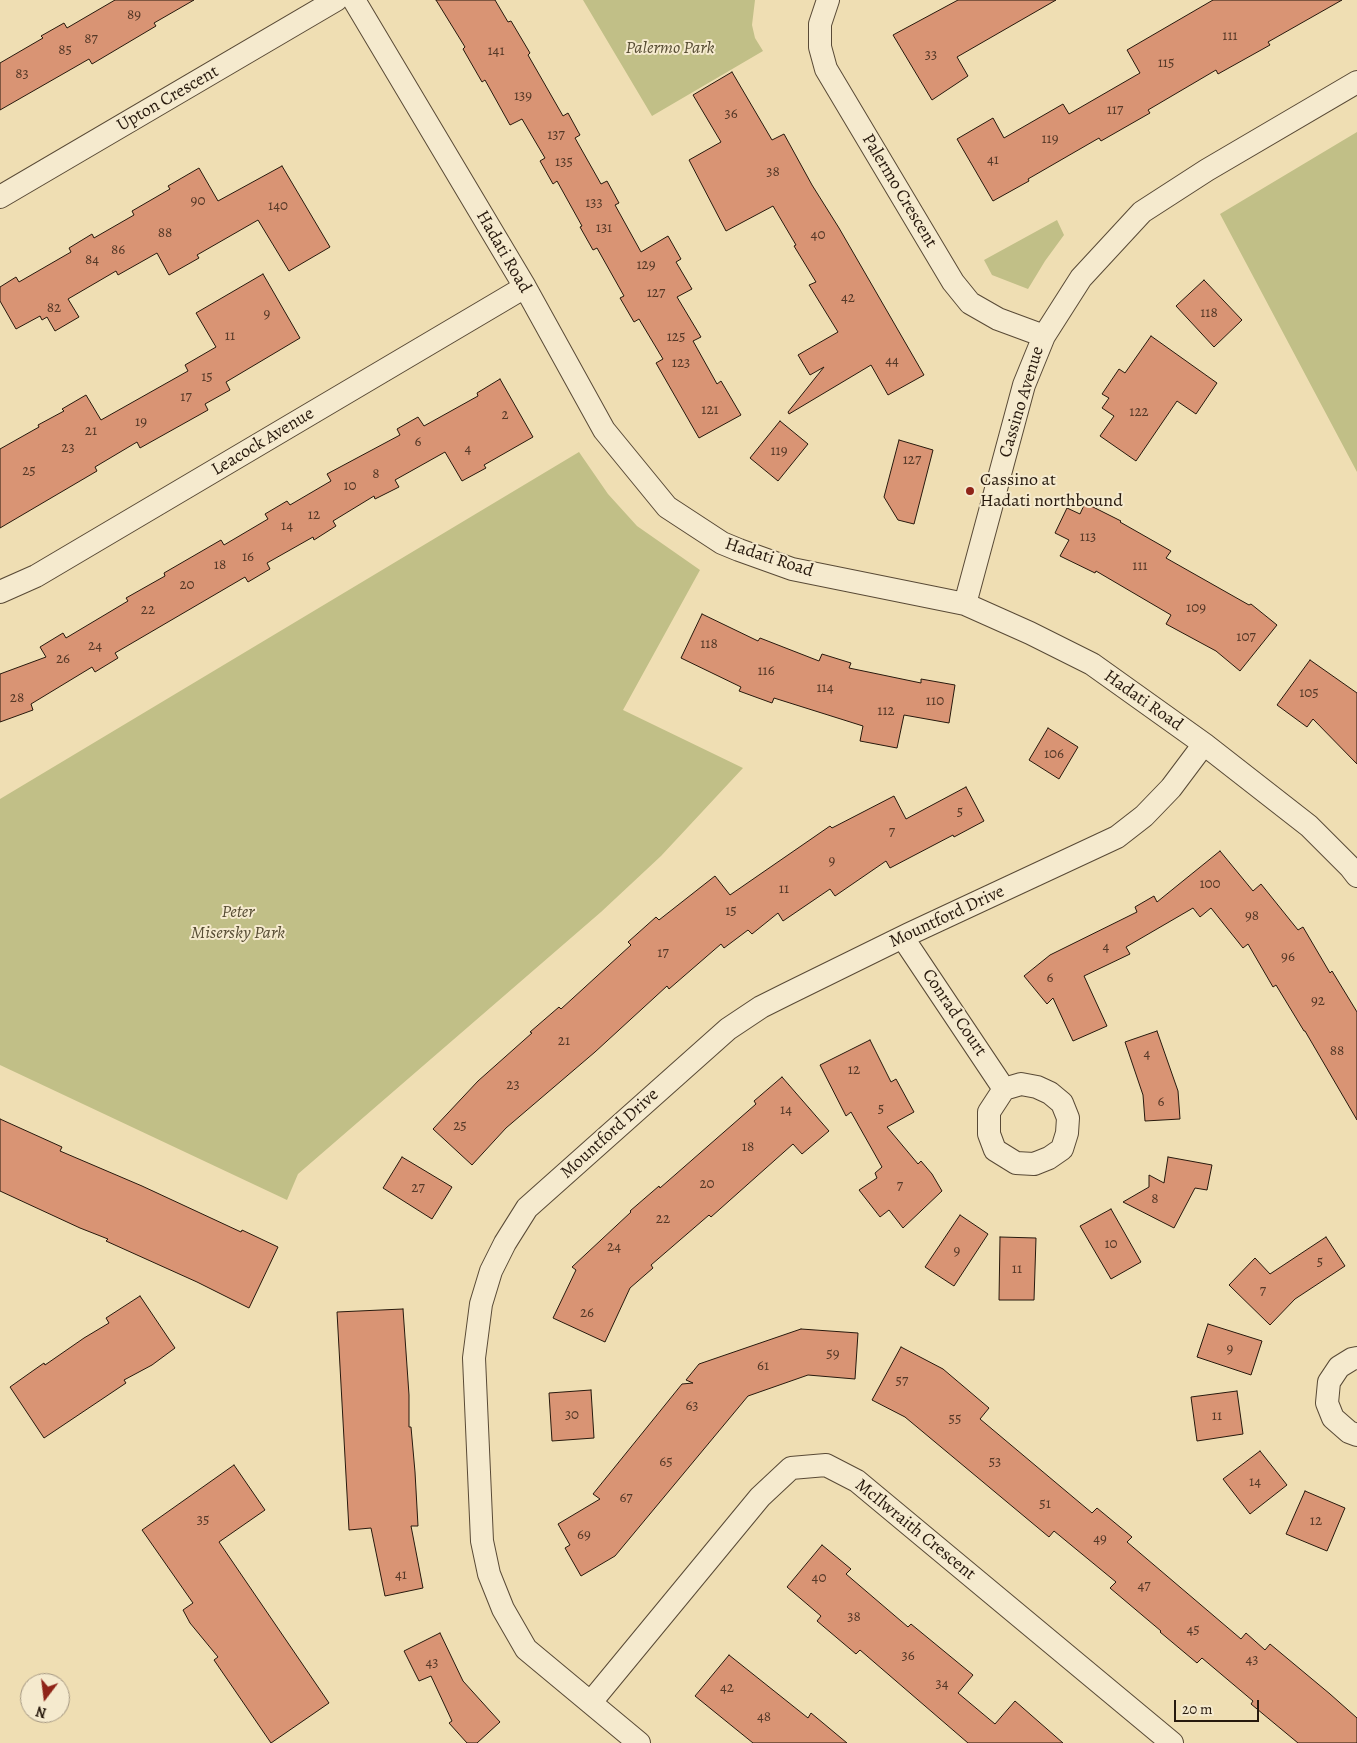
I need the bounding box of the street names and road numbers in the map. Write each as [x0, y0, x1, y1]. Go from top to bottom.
street label: Upton Crescent [113, 61, 223, 137]
street label: Palermo Crescent [857, 130, 941, 252]
street label: Hadati Road [471, 207, 535, 297]
street label: Cassino Avenue [995, 344, 1049, 460]
street label: Leacock Avenue [208, 403, 318, 481]
street label: Hadati Road [722, 534, 816, 582]
street label: Hadati Road [1099, 666, 1187, 736]
street label: Mountford Drive [886, 881, 1008, 953]
street label: Conrad Court [917, 965, 991, 1061]
street label: Mountford Drive [557, 1084, 663, 1184]
street label: McIlwraith Crescent [850, 1475, 980, 1585]

